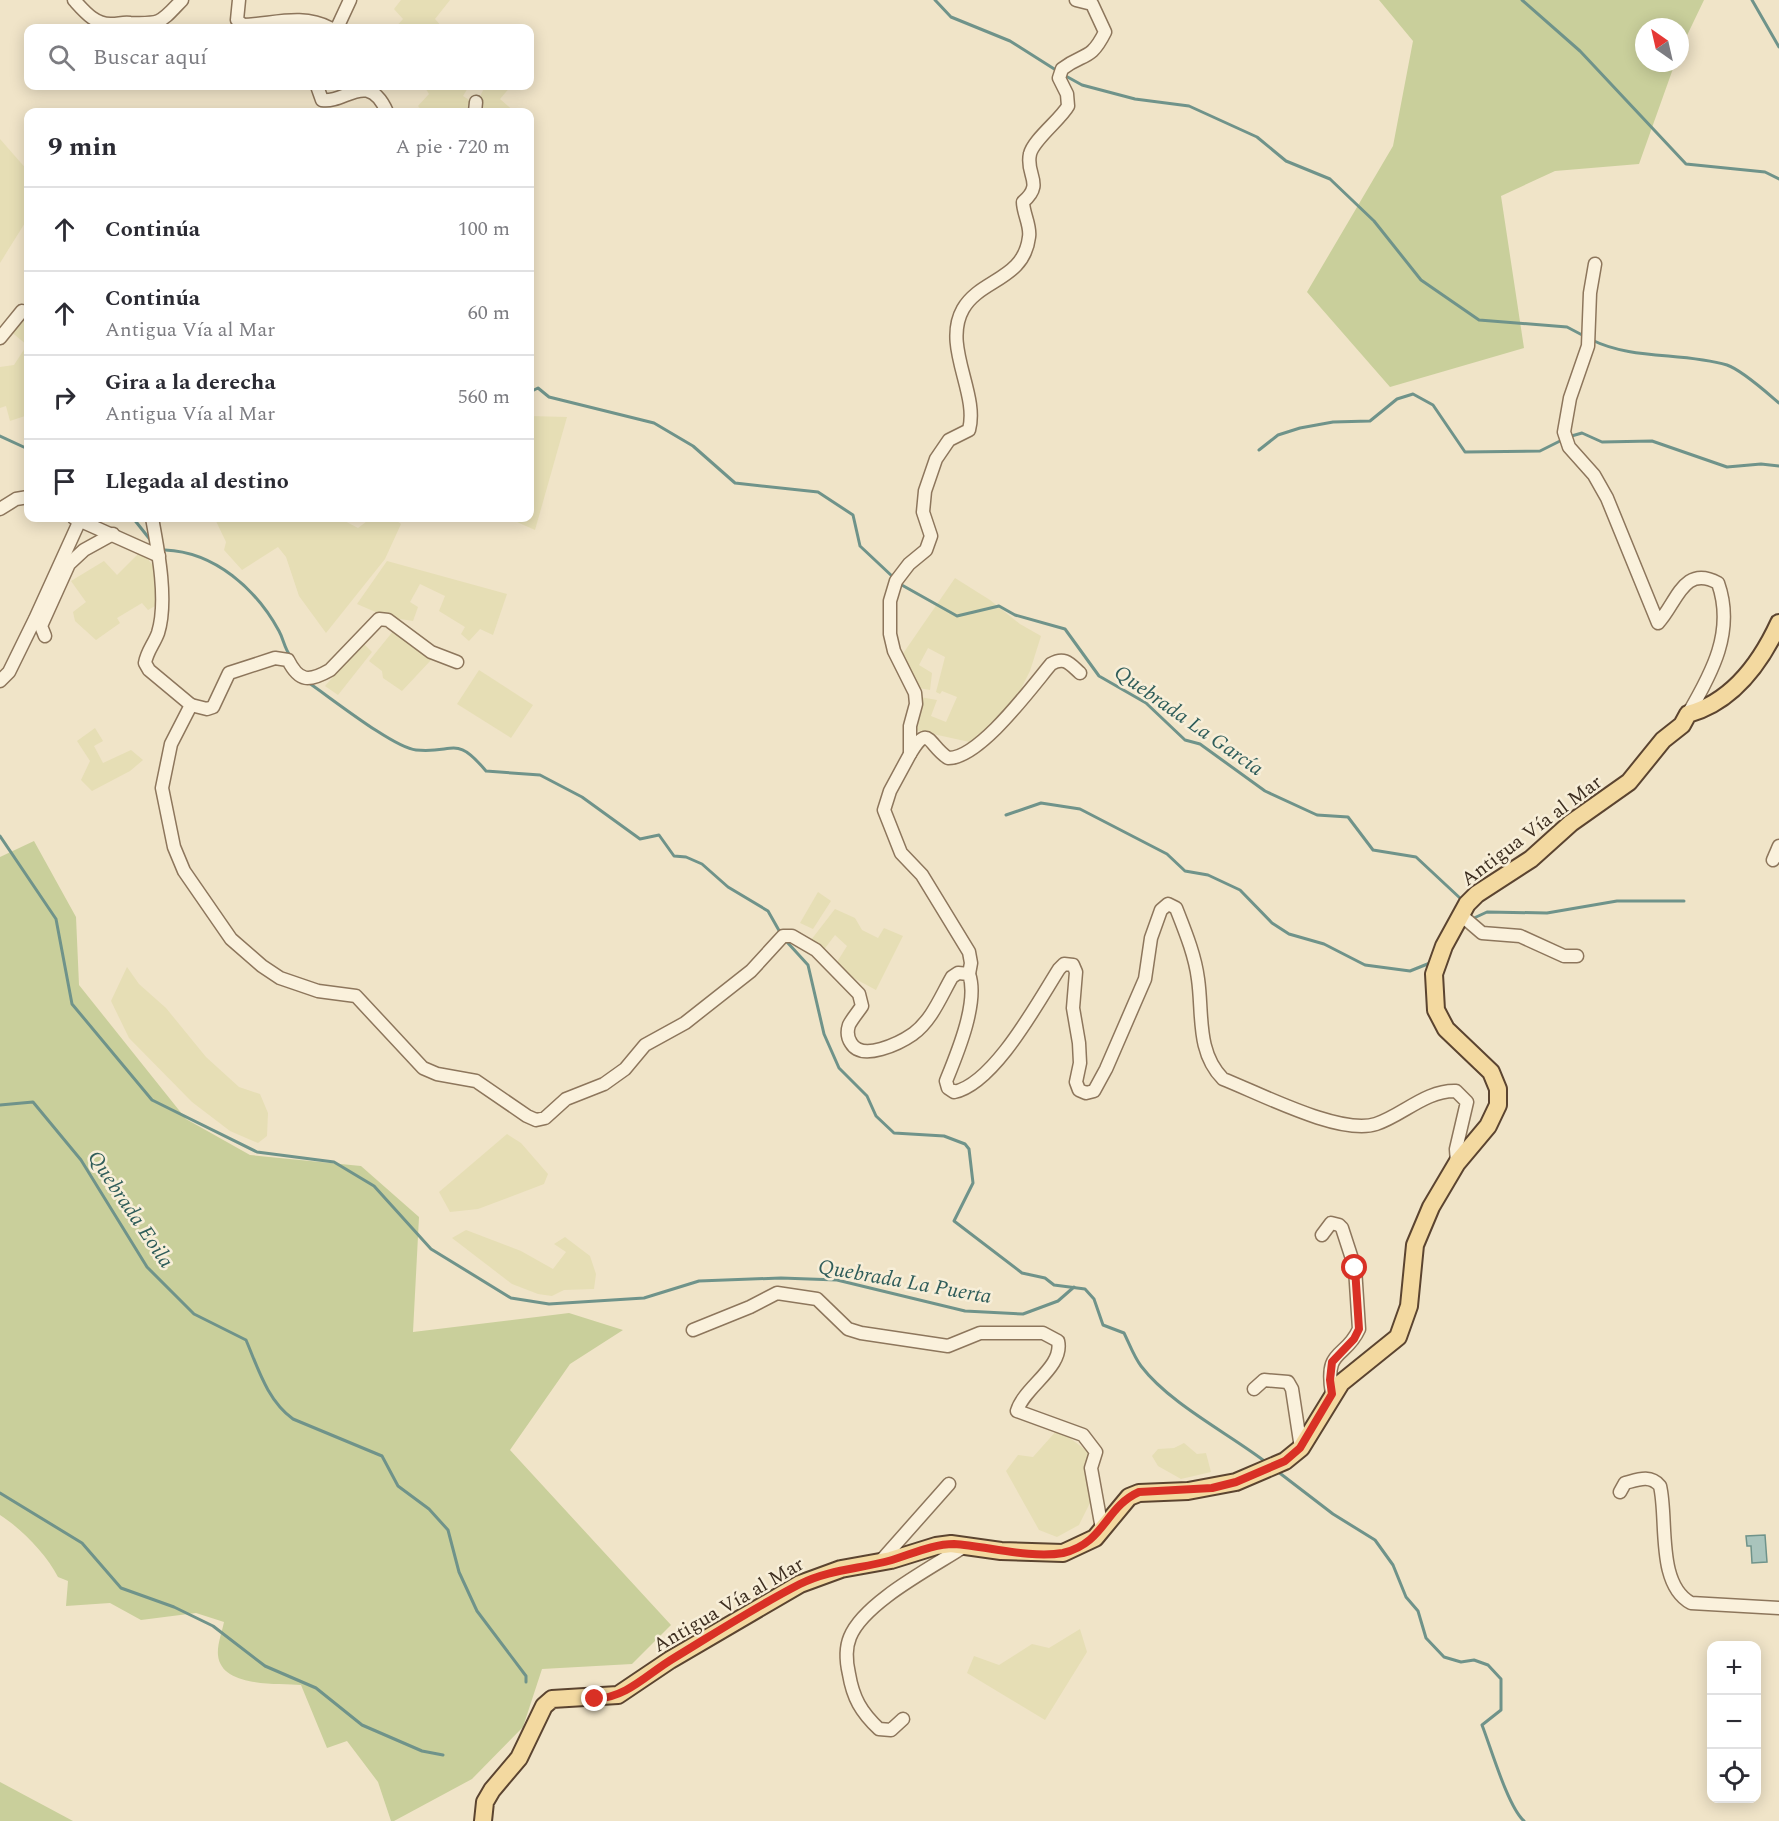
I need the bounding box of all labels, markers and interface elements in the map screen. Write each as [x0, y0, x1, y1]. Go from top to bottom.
north arrow [1635, 18, 1689, 72]
search box [24, 24, 534, 90]
icon: search [45, 41, 78, 74]
text: Buscar aquí [93, 41, 207, 74]
text: 9 min [48, 127, 117, 167]
text: A pie · 720 m [396, 132, 510, 162]
icon: ahead [48, 213, 81, 246]
text: Continúa [105, 213, 200, 246]
text: 100 m [458, 214, 510, 244]
text: Continúa [105, 282, 200, 315]
icon: ahead [48, 297, 81, 330]
text: 60 m [468, 298, 510, 328]
text: Antigua Vía al Mar [105, 315, 275, 345]
text: Gira a la derecha [105, 366, 276, 399]
icon: right [48, 381, 81, 414]
text: 560 m [458, 382, 510, 412]
text: Antigua Vía al Mar [105, 399, 275, 429]
icon: arrive [48, 465, 81, 498]
text: Llegada al destino [105, 465, 289, 498]
water label: Quebrada La García [1107, 657, 1270, 785]
street label: Antigua Vía al Mar [1455, 768, 1609, 894]
water label: Quebrada Eoila [79, 1144, 182, 1275]
water label: Quebrada La Puerta [815, 1251, 995, 1313]
route start [1341, 1254, 1367, 1280]
street label: Antigua Vía al Mar [647, 1549, 810, 1660]
map controls [1707, 1641, 1761, 1803]
button: + [1707, 1641, 1761, 1695]
route end [581, 1685, 607, 1711]
button: − [1707, 1695, 1761, 1749]
button: locate [1707, 1749, 1761, 1803]

